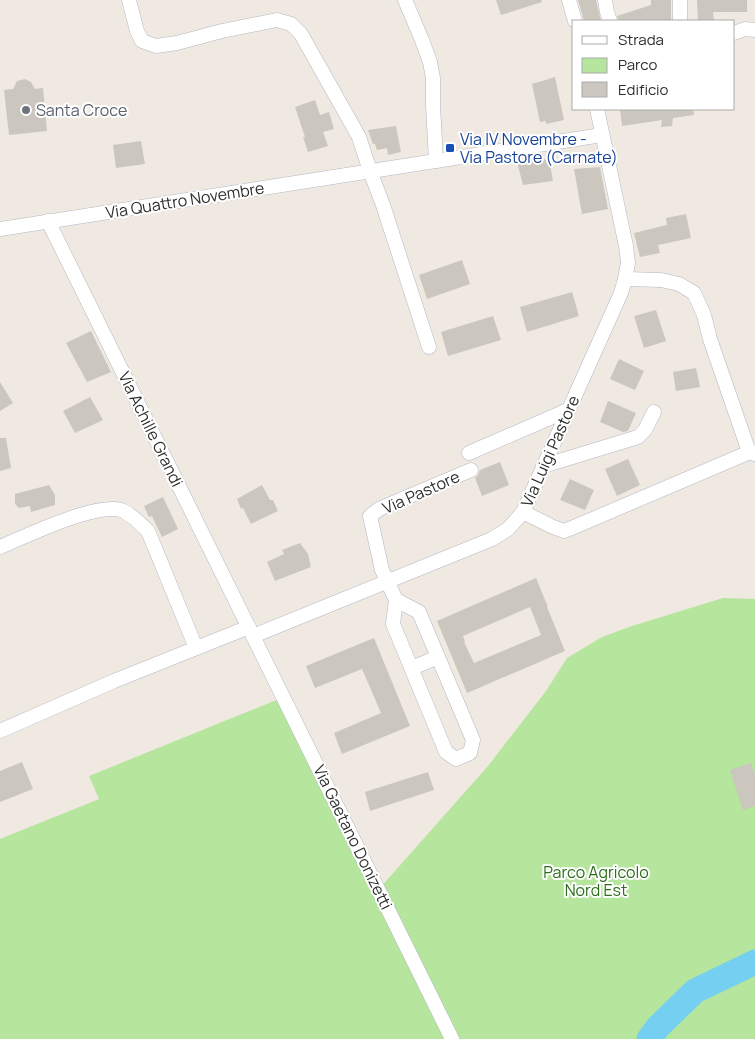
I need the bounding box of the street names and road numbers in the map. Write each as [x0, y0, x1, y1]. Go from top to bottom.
street label: Via Quattro Novembre [104, 177, 266, 223]
street label: Via Achille Grandi [114, 368, 188, 490]
street label: Via Luigi Pastore [516, 392, 584, 510]
street label: Via Pastore [379, 465, 463, 519]
street label: Via Gaetano Donizetti [308, 761, 398, 913]

